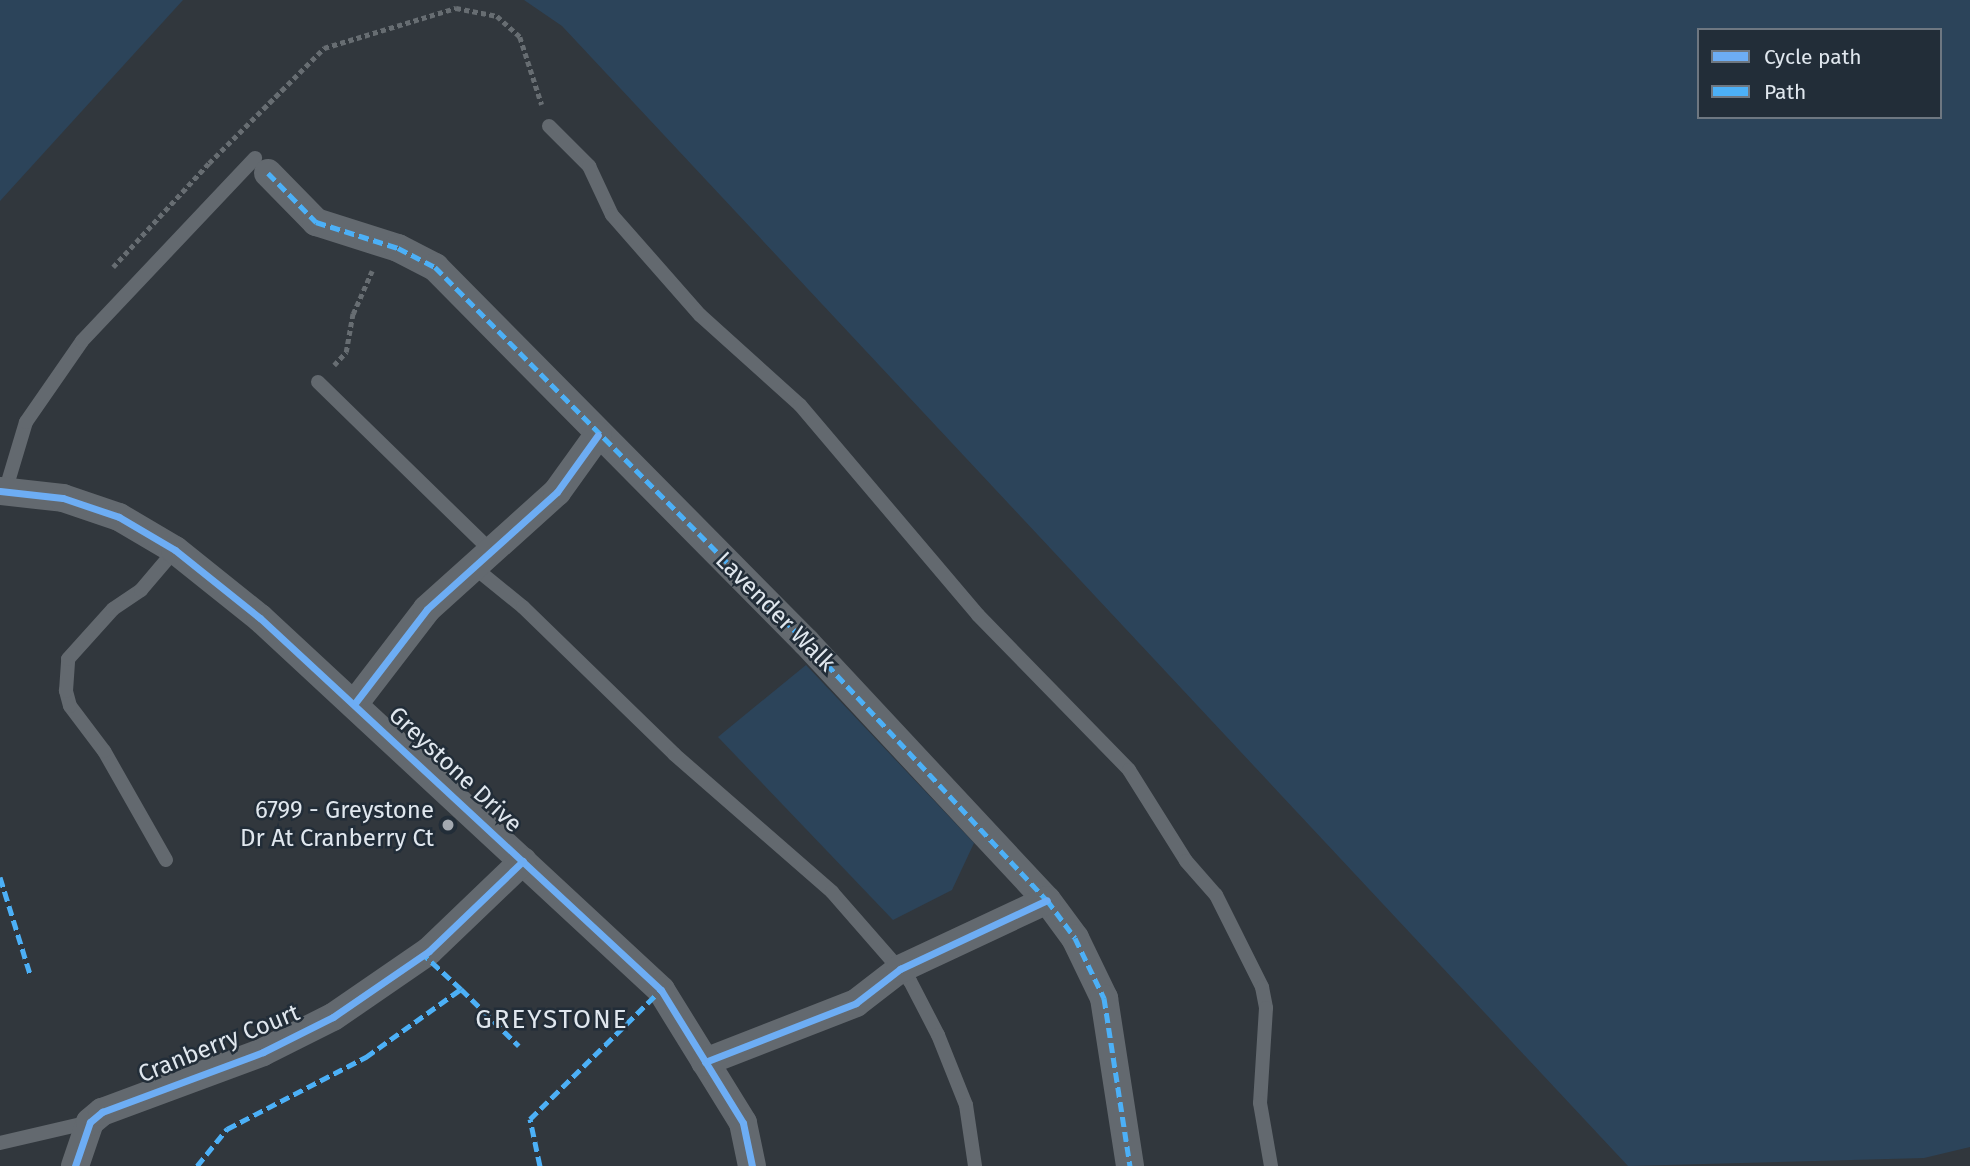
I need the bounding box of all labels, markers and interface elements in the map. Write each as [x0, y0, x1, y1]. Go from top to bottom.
legend [1697, 28, 1942, 119]
text: Cycle path [1764, 44, 1862, 70]
text: Path [1764, 79, 1806, 105]
street label: Lavender Walk [709, 546, 841, 678]
street label: Greystone Drive [382, 701, 528, 839]
place label: 6799 - Greystone Dr At Cranberry Ct [240, 797, 434, 853]
marker: 6799 - Greystone Dr At Cranberry Ct [440, 817, 456, 833]
street label: Cranberry Court [134, 999, 304, 1089]
district label: GREYSTONE [476, 1004, 628, 1036]

